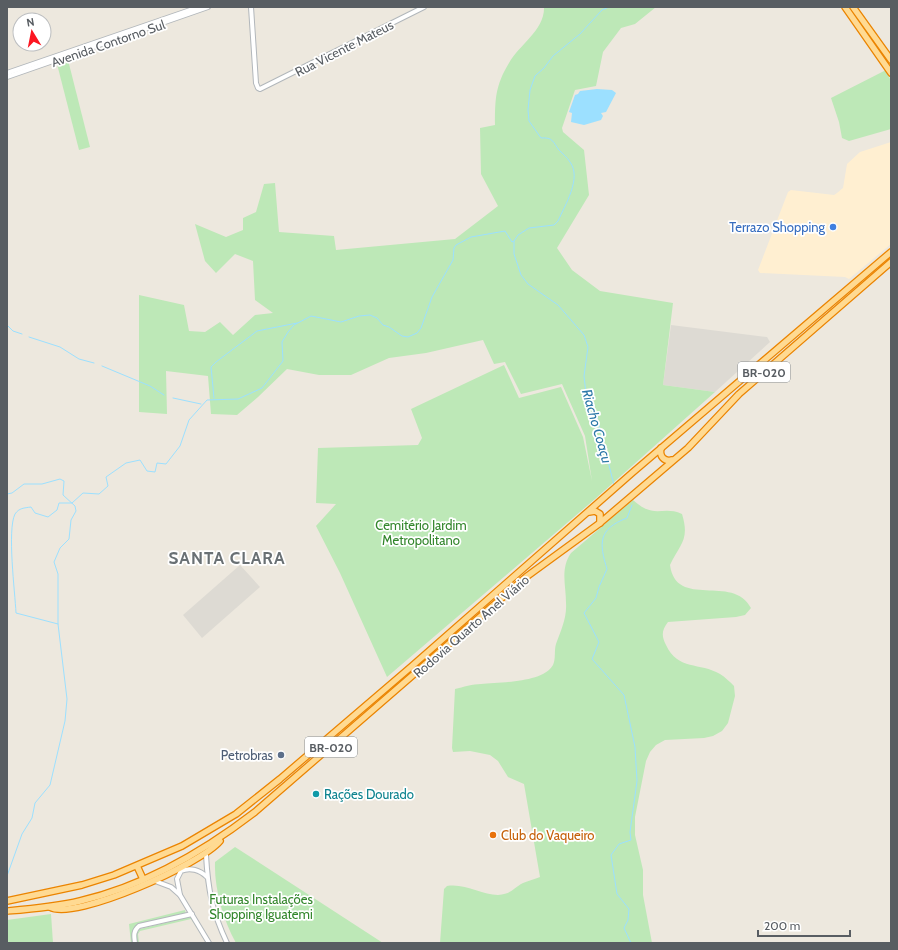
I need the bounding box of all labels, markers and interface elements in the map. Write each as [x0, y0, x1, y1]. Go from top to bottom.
north arrow [12, 12, 52, 52]
text: N [25, 15, 35, 30]
street label: Avenida Contorno Sul [49, 16, 167, 70]
street label: Rua Vicente Mateus [292, 16, 396, 80]
place label: Terrazo Shopping [729, 219, 826, 235]
marker: Terrazo Shopping [828, 222, 838, 232]
road number: BR-020 [738, 362, 790, 382]
water label: Riacho Coaçu [578, 387, 616, 465]
park label: Cemitério Jardim Metropolitano [375, 517, 467, 548]
district label: SANTA CLARA [168, 548, 286, 568]
street label: Rodovia Quarto Anel Viário [410, 571, 532, 681]
road number: BR-020 [305, 737, 357, 757]
place label: Petrobras [221, 747, 274, 763]
marker: Petrobras [276, 750, 286, 760]
place label: Rações Dourado [324, 786, 414, 802]
marker: Rações Dourado [311, 789, 321, 799]
place label: Club do Vaqueiro [501, 827, 595, 843]
marker: Club do Vaqueiro [488, 830, 498, 840]
park label: Futuras Instalações Shopping Iguatemi [209, 891, 313, 922]
scale bar [758, 912, 850, 938]
text: 200 m [764, 918, 800, 933]

